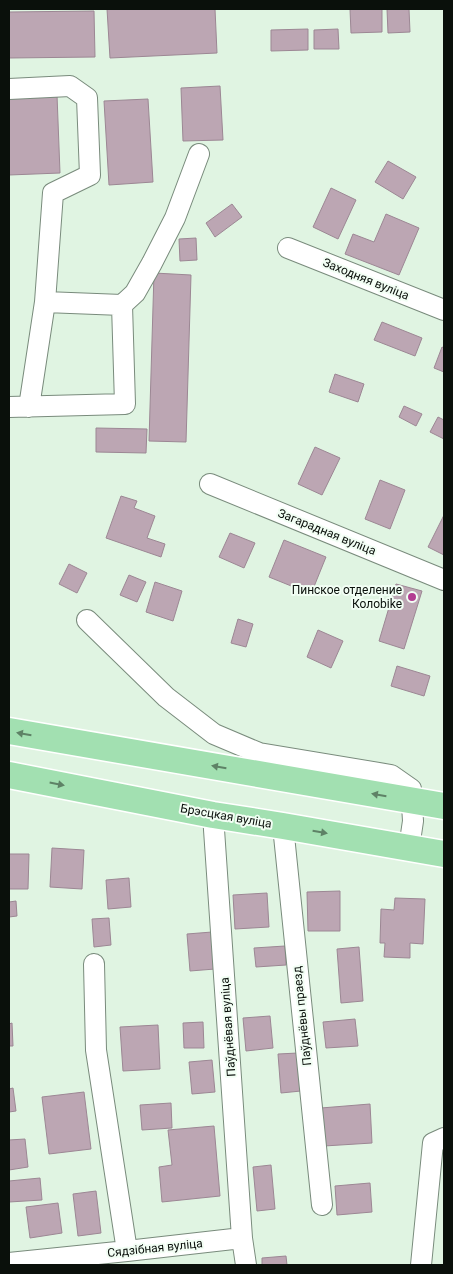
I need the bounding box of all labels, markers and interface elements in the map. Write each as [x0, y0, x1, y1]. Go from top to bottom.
street label: Заходняя вуліца [321, 255, 411, 303]
street label: Загарадная вуліца [276, 506, 378, 558]
place label: Пинское отделение Колоbike [292, 583, 402, 611]
marker: Пинское отделение Колоbike [406, 591, 418, 603]
one-way arrow [16, 729, 32, 737]
one-way arrow [210, 763, 226, 771]
one-way arrow [49, 781, 65, 789]
one-way arrow [371, 790, 387, 798]
street label: Брэсцкая вуліца [179, 801, 273, 831]
one-way arrow [312, 829, 328, 837]
street label: Паўднёвы праезд [290, 966, 314, 1066]
street label: Паўднёвая вуліца [218, 977, 238, 1077]
street label: Сядзібная вуліца [107, 1236, 203, 1260]

